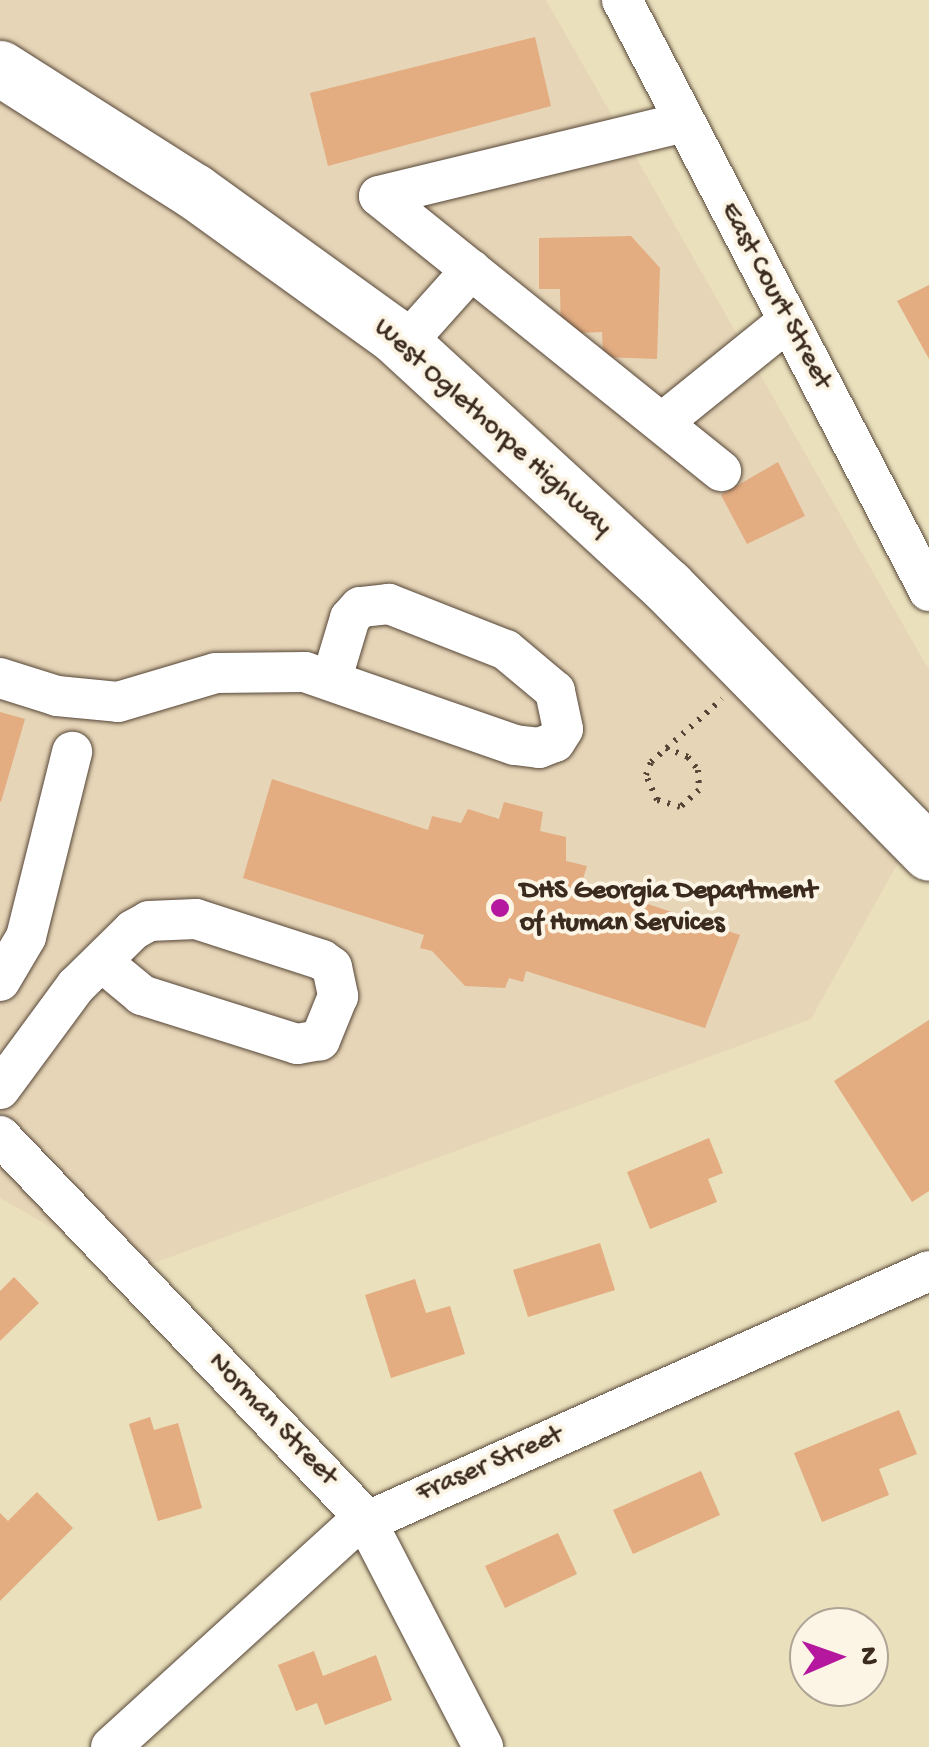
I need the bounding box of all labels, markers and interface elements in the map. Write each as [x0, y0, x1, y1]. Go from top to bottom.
street label: East Court Street [712, 197, 838, 395]
street label: West Oglethorpe Highway [366, 312, 618, 544]
place label: DHS Georgia Department of Human Services [520, 875, 817, 941]
marker: DHS Georgia Department of Human Services [489, 897, 511, 919]
street label: Norman Street [200, 1346, 344, 1494]
street label: Fraser Street [412, 1419, 568, 1511]
north arrow [789, 1607, 889, 1707]
text: N [851, 1646, 884, 1666]

